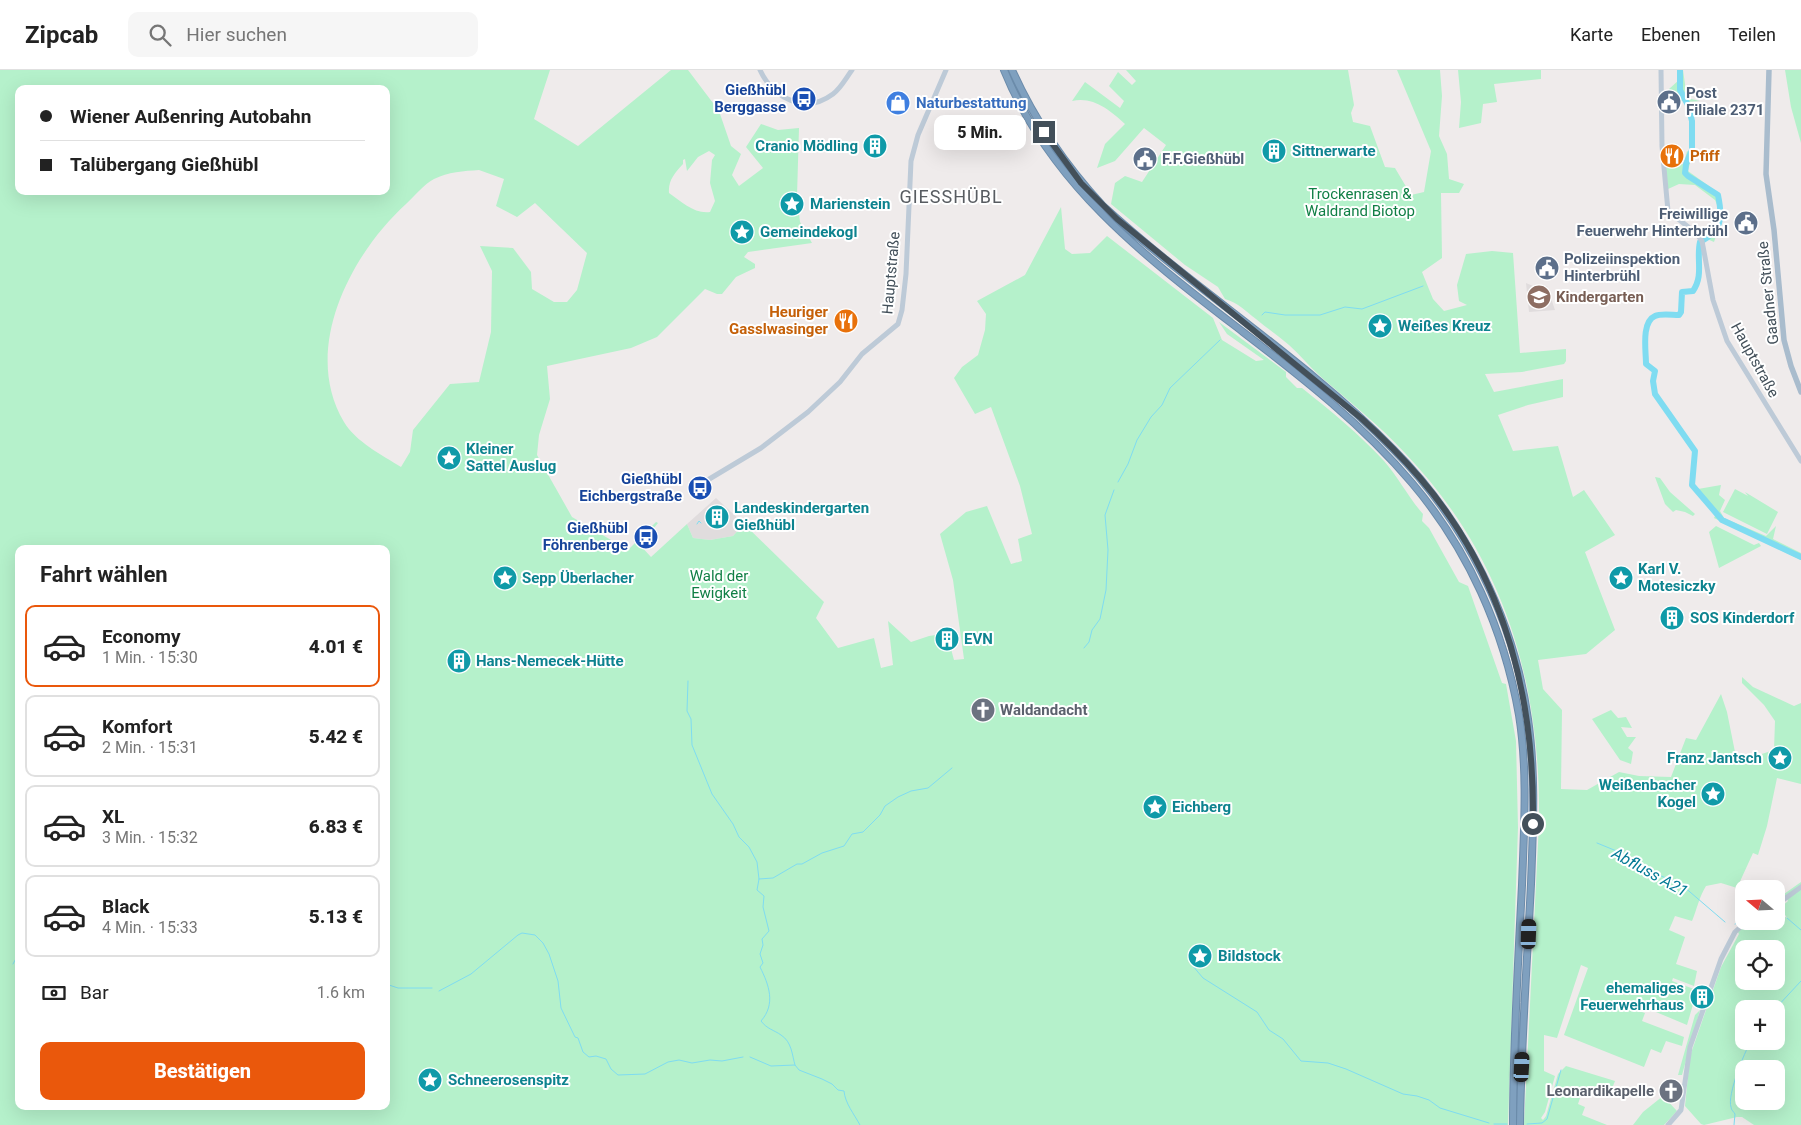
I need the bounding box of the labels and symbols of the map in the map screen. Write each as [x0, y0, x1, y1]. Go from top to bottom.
place label: Gießhübl Berggasse [714, 81, 786, 116]
place label: Post Filiale 2371 [1686, 84, 1764, 119]
bus stop icon: Gießhübl Berggasse [791, 86, 817, 112]
public building icon: Post Filiale 2371 [1656, 89, 1682, 115]
shop icon: Naturbestattung [885, 90, 911, 116]
place label: Naturbestattung [916, 94, 1026, 112]
callout: 5 Min. [934, 114, 1026, 150]
route end [1033, 121, 1055, 143]
building icon: Cranio Mödling [862, 133, 888, 159]
place label: Cranio Mödling [755, 137, 858, 155]
building icon: Sittnerwarte [1261, 138, 1287, 164]
place label: Sittnerwarte [1292, 142, 1376, 160]
restaurant icon: Pfiff [1659, 143, 1685, 169]
public building icon: F.F.Gießhübl [1132, 146, 1158, 172]
place label: Pfiff [1690, 147, 1720, 165]
place label: F.F.Gießhübl [1162, 150, 1244, 168]
park label: Trockenrasen & Waldrand Biotop [1305, 185, 1415, 220]
district label: GIESSHÜBL [899, 186, 1003, 207]
place icon: Marienstein [779, 191, 805, 217]
place label: Marienstein [810, 195, 890, 213]
place label: Freiwillige Feuerwehr Hinterbrühl [1577, 205, 1728, 240]
public building icon: Freiwillige Feuerwehr Hinterbrühl [1733, 210, 1759, 236]
place icon: Gemeindekogl [729, 219, 755, 245]
place label: Gemeindekogl [760, 223, 857, 241]
street label: Hauptstraße [878, 231, 904, 315]
street label: Gaadner Straße [1754, 240, 1782, 346]
place label: Polizeiinspektion Hinterbrühl [1564, 250, 1680, 285]
public building icon: Polizeiinspektion Hinterbrühl [1534, 255, 1560, 281]
school or university icon: Kindergarten [1526, 284, 1552, 310]
place label: Kindergarten [1556, 288, 1644, 306]
place label: Heuriger Gasslwasinger [729, 303, 829, 338]
restaurant icon: Heuriger Gasslwasinger [833, 308, 859, 334]
place icon: Weißes Kreuz [1367, 313, 1393, 339]
place label: Weißes Kreuz [1398, 317, 1491, 335]
street label: Hauptstraße [1727, 319, 1783, 401]
place label: Kleiner Sattel Auslug [466, 440, 556, 475]
place icon: Kleiner Sattel Auslug [436, 445, 462, 471]
place label: Gießhübl Eichbergstraße [579, 470, 682, 505]
bus stop icon: Gießhübl Eichbergstraße [687, 475, 713, 501]
place label: Landeskindergarten Gießhübl [734, 499, 869, 534]
building icon: Landeskindergarten Gießhübl [704, 504, 730, 530]
place label: Gießhübl Föhrenberge [543, 519, 628, 554]
bus stop icon: Gießhübl Föhrenberge [633, 524, 659, 550]
place label: Karl V. Motesiczky [1638, 560, 1716, 595]
place icon: Sepp Überlacher [492, 565, 518, 591]
place icon: Karl V. Motesiczky [1608, 565, 1634, 591]
park label: Wald der Ewigkeit [690, 567, 748, 602]
place label: Sepp Überlacher [522, 569, 634, 587]
building icon: SOS Kinderdorf [1659, 605, 1685, 631]
place label: SOS Kinderdorf [1690, 609, 1795, 627]
building icon: EVN [934, 626, 960, 652]
place label: EVN [964, 630, 993, 648]
building icon: Hans-Nemecek-Hütte [446, 648, 472, 674]
place label: Hans-Nemecek-Hütte [476, 652, 624, 670]
church icon: Waldandacht [970, 697, 996, 723]
place label: Waldandacht [1000, 701, 1088, 719]
place icon: Franz Jantsch [1767, 745, 1793, 771]
place label: Franz Jantsch [1667, 749, 1762, 767]
place label: Weißenbacher Kogel [1599, 776, 1697, 811]
place icon: Weißenbacher Kogel [1700, 781, 1726, 807]
place icon: Eichberg [1142, 794, 1168, 820]
place label: Eichberg [1172, 798, 1231, 816]
route start [1522, 813, 1544, 835]
water label: Abfluss A21 [1608, 843, 1691, 901]
north arrow [1735, 880, 1785, 930]
car [1520, 919, 1537, 949]
place icon: Bildstock [1187, 943, 1213, 969]
place label: Bildstock [1218, 947, 1282, 965]
place label: ehemaliges Feuerwehrhaus [1580, 979, 1684, 1014]
building icon: ehemaliges Feuerwehrhaus [1689, 984, 1715, 1010]
car [1513, 1052, 1530, 1082]
place icon: Schneerosenspitz [417, 1067, 443, 1093]
place label: Schneerosenspitz [448, 1071, 569, 1089]
church icon: Leonardikapelle [1658, 1078, 1684, 1104]
place label: Leonardikapelle [1546, 1082, 1654, 1100]

